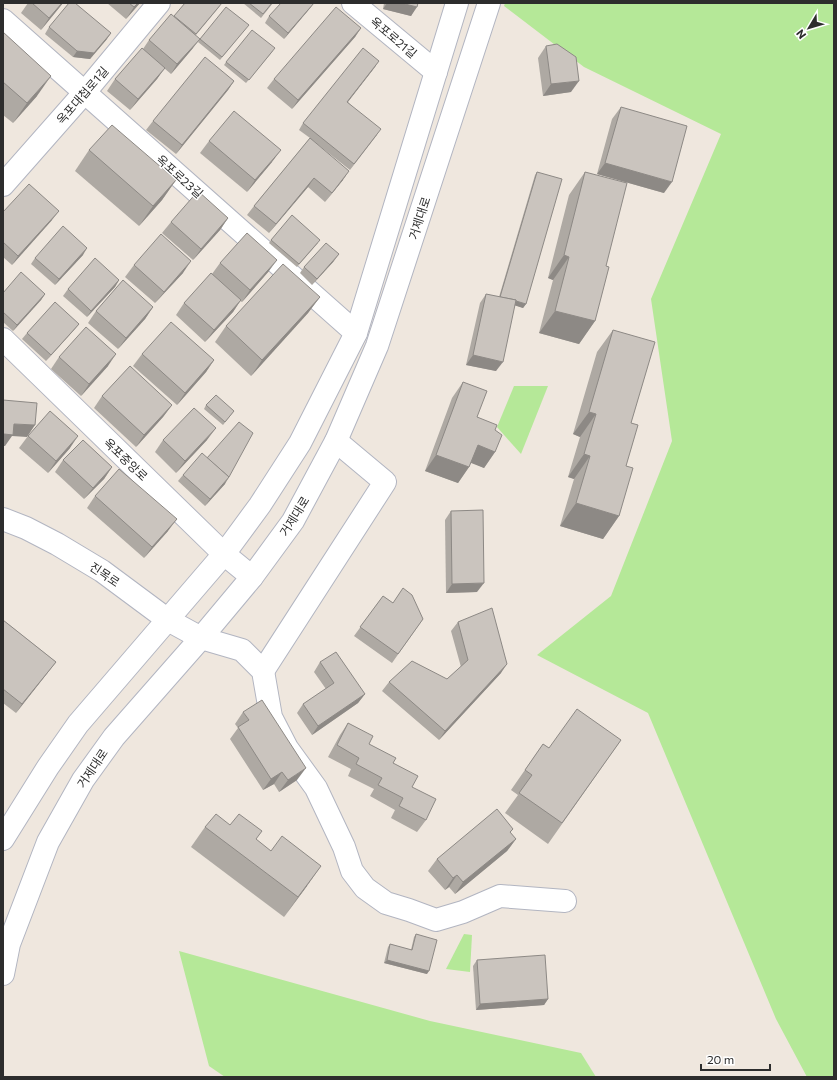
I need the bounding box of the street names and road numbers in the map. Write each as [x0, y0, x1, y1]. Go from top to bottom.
street label: 옥포로21길 [368, 14, 420, 60]
street label: 옥포대첩로1길 [53, 63, 111, 127]
street label: 옥포로23길 [154, 152, 206, 200]
street label: 거제대로 [406, 195, 432, 241]
street label: 옥포중앙로 [101, 435, 151, 483]
street label: 거제대로 [276, 494, 312, 538]
street label: 진목로 [87, 559, 123, 589]
street label: 거제대로 [74, 746, 110, 790]

